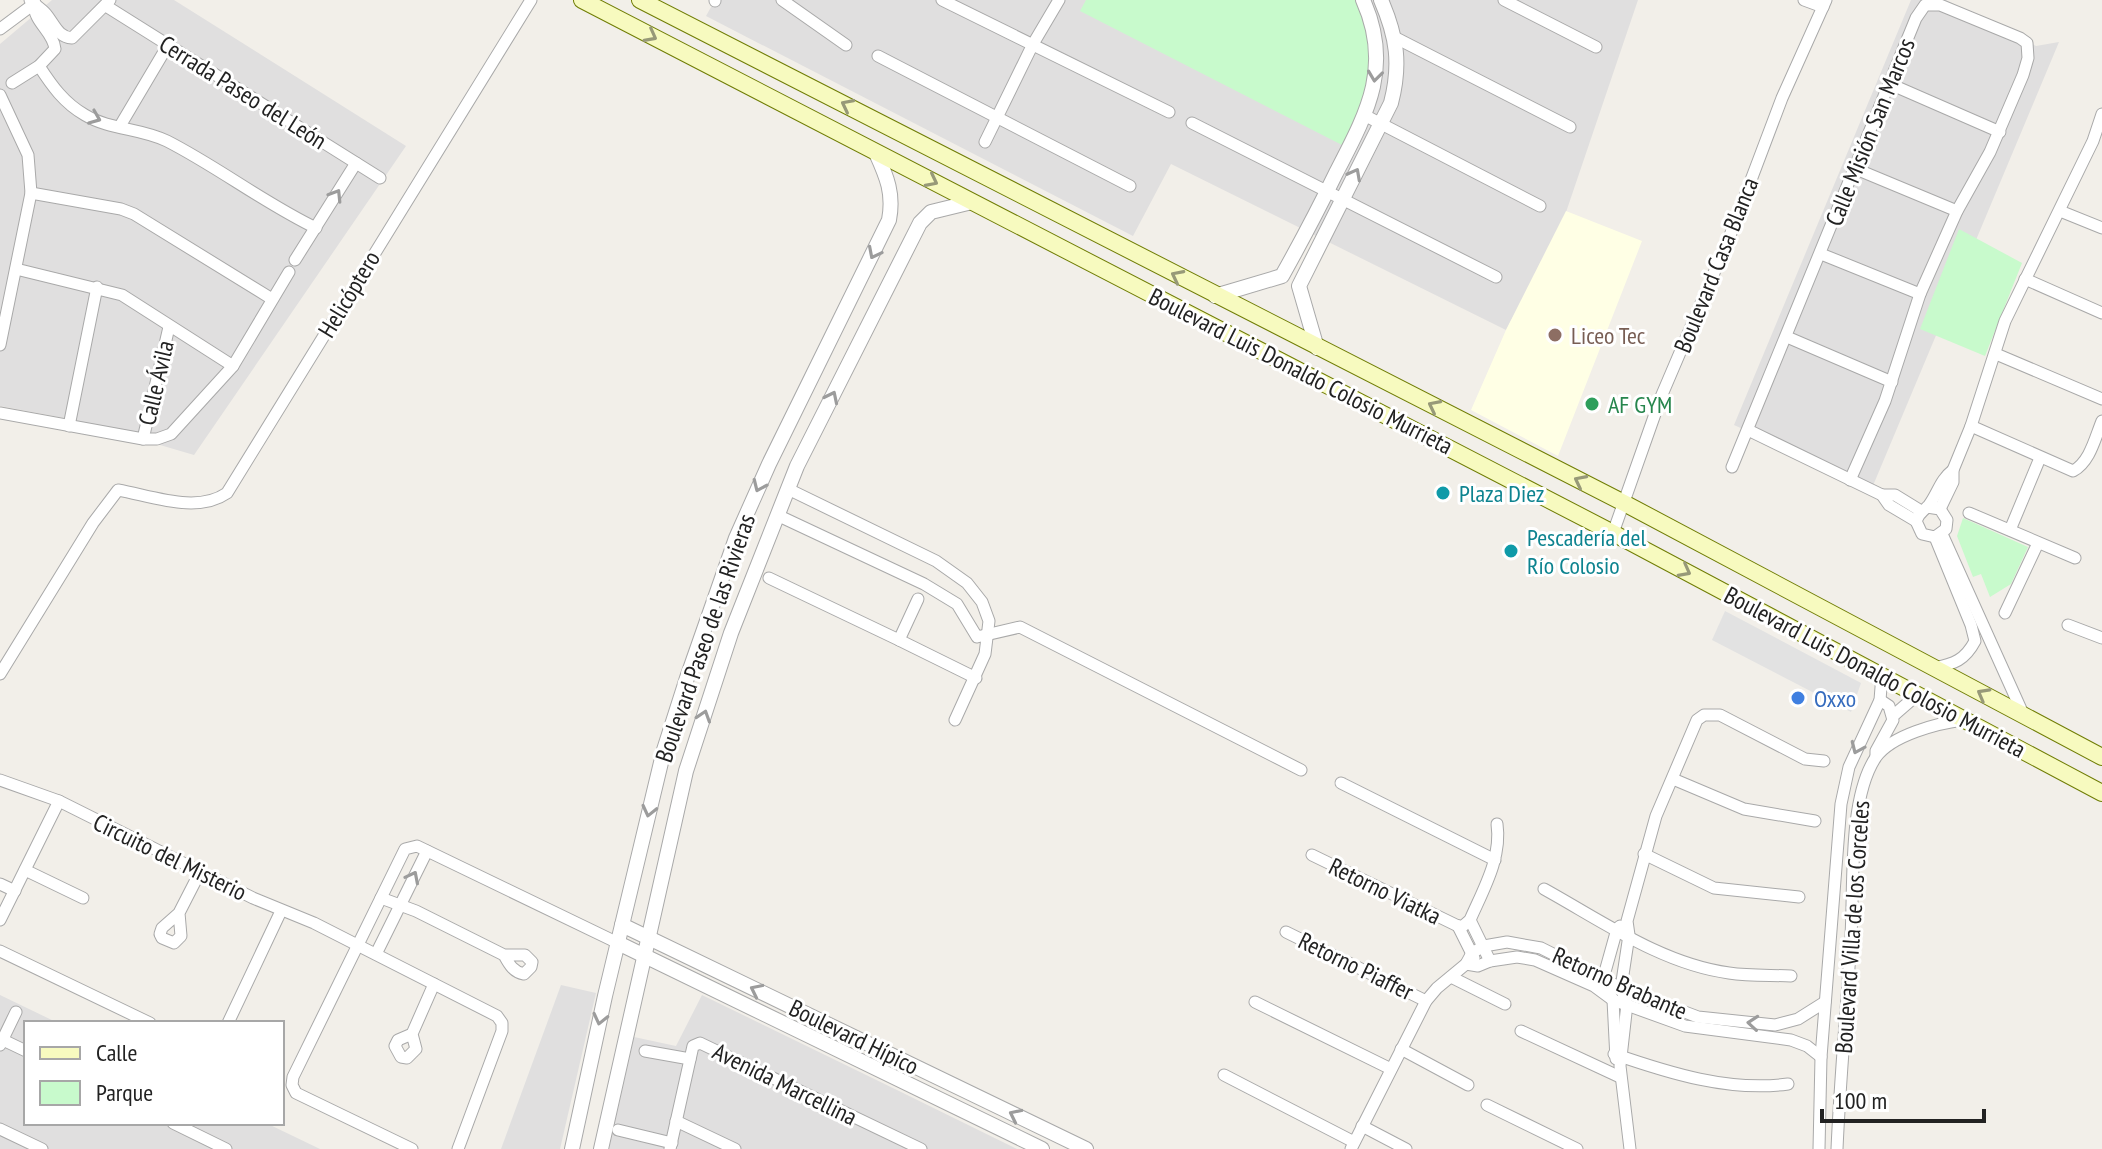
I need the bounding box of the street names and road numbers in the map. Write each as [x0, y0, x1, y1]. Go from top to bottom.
street label: Cerrada Paseo del León [154, 28, 332, 156]
street label: Calle Misión San Marcos [1818, 34, 1922, 230]
street label: Boulevard Casa Blanca [1667, 173, 1765, 357]
street label: Helicóptero [311, 245, 387, 343]
street label: Boulevard Luis Donaldo Colosio Murrieta [1144, 281, 1458, 461]
street label: Calle Ávila [131, 338, 181, 428]
street label: Boulevard Paseo de las Rivieras [648, 510, 762, 766]
street label: Boulevard Luis Donaldo Colosio Murrieta [1719, 579, 2031, 765]
street label: Boulevard Villa de los Corceles [1828, 800, 1876, 1054]
street label: Circuito del Misterio [88, 806, 252, 908]
street label: Retorno Viatka [1324, 851, 1446, 931]
street label: Retorno Piaffer [1293, 925, 1419, 1007]
street label: Retorno Brabante [1548, 940, 1692, 1026]
street label: Boulevard Hípico [784, 992, 924, 1082]
street label: Avenida Marcellina [708, 1036, 862, 1132]

